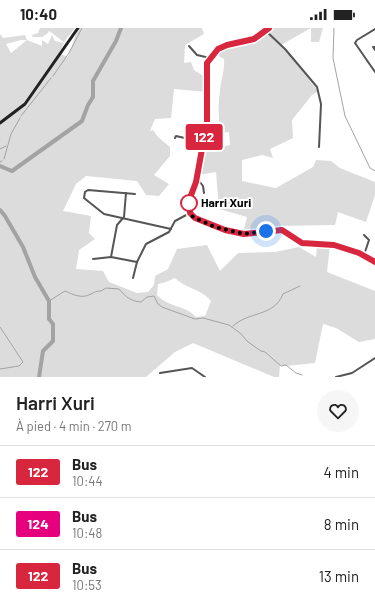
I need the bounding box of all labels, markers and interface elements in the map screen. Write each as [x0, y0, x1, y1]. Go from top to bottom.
text: 10:40 [20, 5, 57, 23]
line badge: 122 [181, 124, 227, 150]
text: 122 [194, 128, 214, 145]
marker: Harri Xuri [180, 194, 198, 212]
place label: Harri Xuri [201, 195, 251, 209]
your location [256, 221, 276, 241]
button: heart [317, 390, 359, 432]
text: Harri Xuri [16, 391, 95, 414]
text: À pied · 4 min · 270 m [16, 418, 132, 434]
text: Bus [72, 455, 97, 473]
text: 122 [28, 463, 48, 480]
text: 4 min [323, 463, 359, 481]
text: 10:44 [72, 473, 103, 489]
text: Bus [72, 507, 97, 525]
text: 124 [27, 515, 49, 532]
text: 8 min [324, 515, 359, 533]
text: 10:48 [72, 525, 102, 541]
text: Bus [72, 559, 97, 577]
text: 122 [28, 567, 48, 584]
text: 13 min [319, 567, 359, 585]
text: 10:53 [72, 577, 102, 593]

